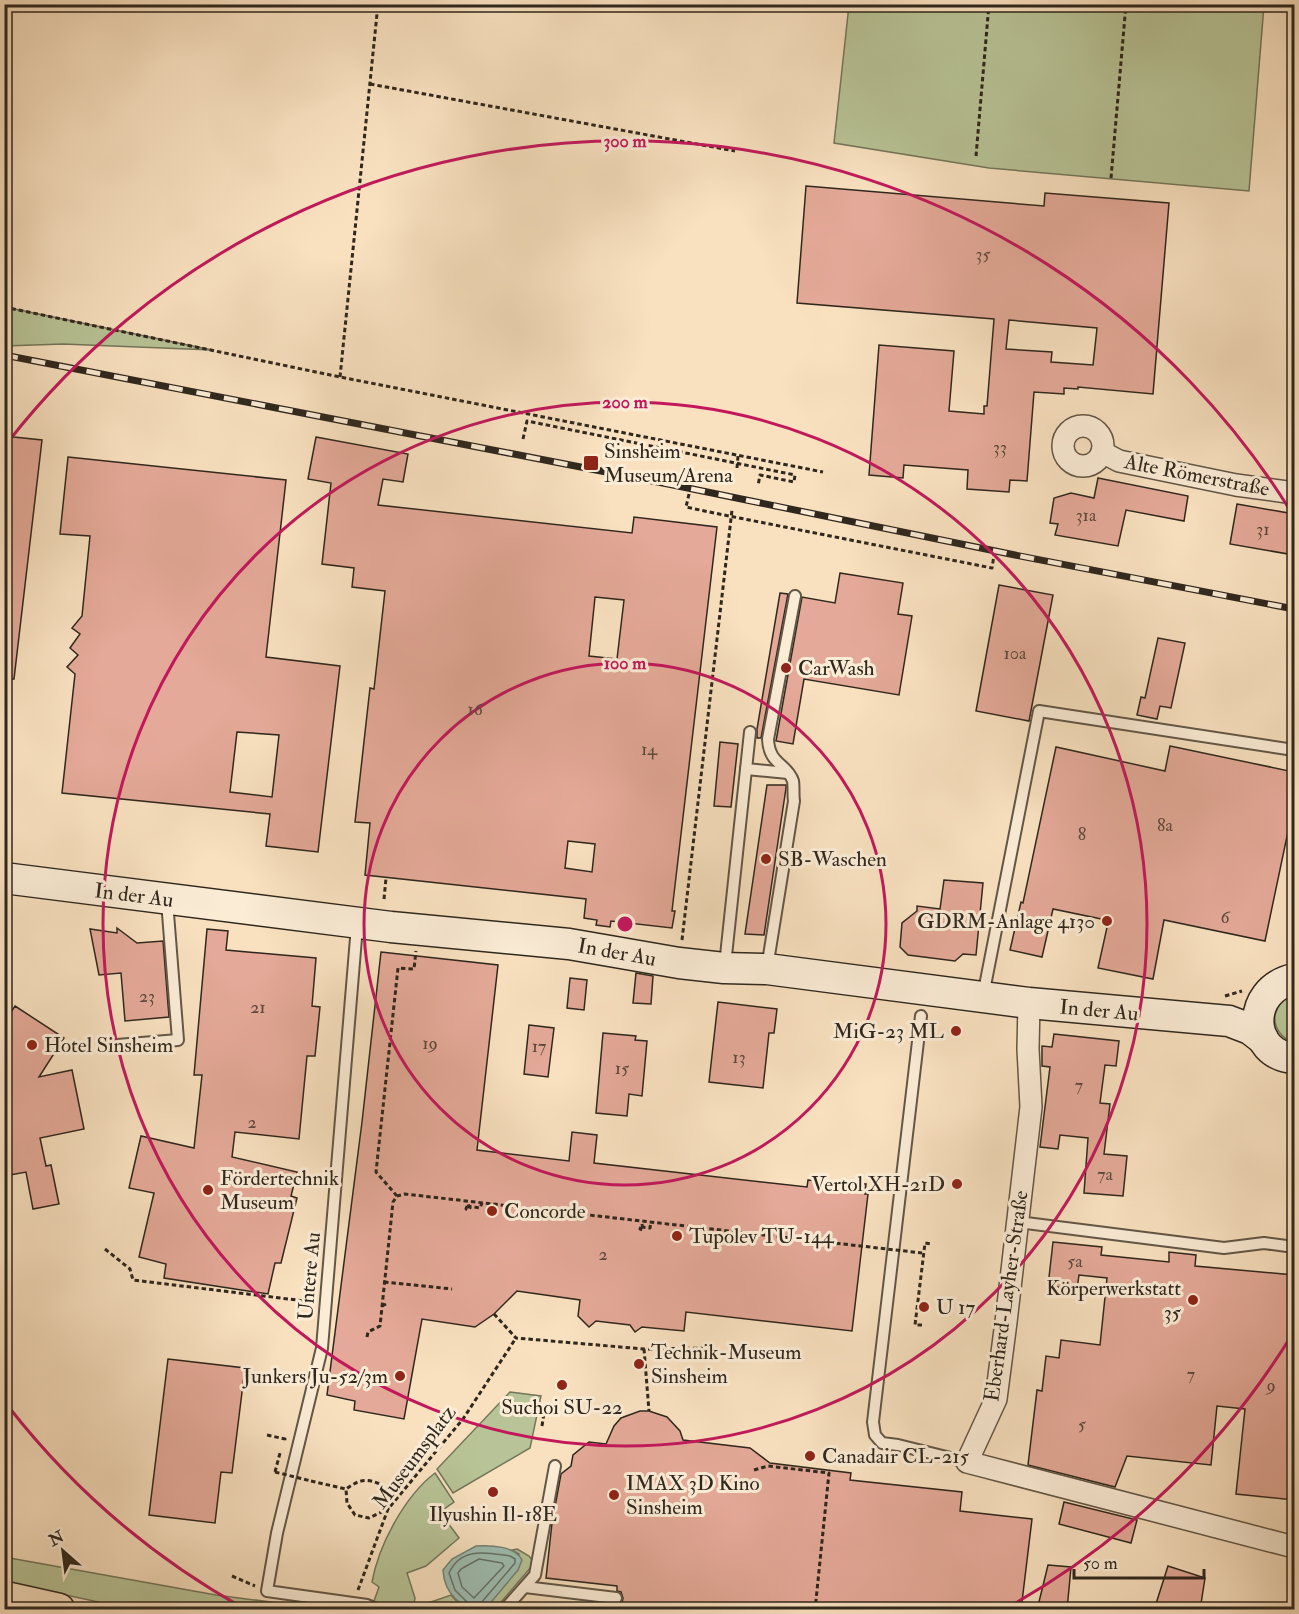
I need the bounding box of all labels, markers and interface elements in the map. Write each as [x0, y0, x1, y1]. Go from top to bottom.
text: 300 m [603, 130, 648, 153]
house number: 35 [976, 243, 990, 266]
text: 200 m [602, 391, 649, 414]
house number: 33 [993, 436, 1007, 459]
place label: Sinsheim Museum/Arena [604, 438, 733, 489]
street label: Alte Römerstraße [1121, 448, 1272, 503]
marker: Sinsheim Museum/Arena [582, 454, 600, 472]
house number: 31a [1076, 504, 1097, 527]
house number: 31 [1256, 518, 1270, 541]
house number: 10a [1004, 642, 1027, 665]
text: 100 m [604, 652, 647, 675]
place label: CarWash [798, 655, 875, 682]
marker: CarWash [779, 661, 793, 675]
house number: 16 [467, 698, 484, 721]
house number: 14 [641, 738, 658, 761]
house number: 8a [1157, 814, 1174, 837]
house number: 8 [1078, 823, 1086, 846]
place label: SB-Waschen [778, 846, 887, 873]
marker: SB-Waschen [759, 852, 773, 866]
street label: In der Au [93, 877, 175, 914]
house number: 6 [1220, 906, 1230, 929]
place label: GDRM-Anlage 4130 [917, 908, 1095, 935]
centre of rings [615, 914, 635, 934]
marker: GDRM-Anlage 4130 [1100, 914, 1114, 928]
street label: In der Au [576, 932, 658, 973]
house number: 23 [139, 985, 155, 1008]
street label: In der Au [1058, 994, 1140, 1027]
house number: 21 [250, 996, 266, 1019]
place label: MiG-23 ML [833, 1018, 944, 1045]
marker: MiG-23 ML [949, 1024, 963, 1038]
place label: Hotel Sinsheim [44, 1032, 173, 1059]
house number: 19 [422, 1032, 438, 1055]
house number: 17 [532, 1035, 546, 1058]
marker: Hotel Sinsheim [25, 1038, 39, 1052]
house number: 13 [732, 1046, 746, 1069]
house number: 15 [615, 1057, 629, 1080]
house number: 7 [1075, 1074, 1083, 1097]
house number: 2 [247, 1111, 257, 1134]
house number: 7a [1097, 1163, 1113, 1186]
place label: Fördertechnik Museum [220, 1165, 339, 1216]
place label: Vertol XH-21D [811, 1171, 945, 1198]
marker: Vertol XH-21D [950, 1177, 964, 1191]
marker: Fördertechnik Museum [201, 1183, 215, 1197]
street label: Eberhard-Layher-Straße [978, 1189, 1035, 1403]
place label: Concorde [504, 1198, 586, 1225]
marker: Concorde [485, 1204, 499, 1218]
place label: Tupolev TU-144 [689, 1223, 835, 1250]
marker: Tupolev TU-144 [670, 1229, 684, 1243]
street label: Untere Au [292, 1231, 327, 1321]
house number: 2 [598, 1243, 608, 1266]
house number: 5a [1067, 1250, 1083, 1273]
place label: Körperwerkstatt 35 [1046, 1275, 1182, 1326]
marker: Körperwerkstatt 35 [1186, 1293, 1200, 1307]
place label: U 17 [936, 1294, 976, 1321]
marker: U 17 [917, 1300, 931, 1314]
place label: Technik-Museum Sinsheim [651, 1339, 802, 1390]
marker: Technik-Museum Sinsheim [632, 1357, 646, 1371]
place label: Junkers Ju-52/3m [242, 1363, 388, 1390]
house number: 7 [1187, 1363, 1195, 1386]
marker: Junkers Ju-52/3m [393, 1369, 407, 1383]
house number: 9 [1264, 1374, 1276, 1397]
marker: Suchoi SU-22 [555, 1378, 569, 1392]
place label: Suchoi SU-22 [501, 1394, 623, 1421]
street label: Museumsplatz [367, 1400, 462, 1514]
house number: 5 [1078, 1413, 1086, 1436]
place label: Canadair CL-215 [822, 1443, 970, 1470]
marker: Canadair CL-215 [803, 1449, 817, 1463]
place label: IMAX 3D Kino Sinsheim [626, 1470, 760, 1521]
marker: Ilyushin Il-18E [486, 1485, 500, 1499]
marker: IMAX 3D Kino Sinsheim [607, 1488, 621, 1502]
place label: Ilyushin Il-18E [429, 1501, 557, 1528]
north arrow [33, 1521, 93, 1581]
text: N [45, 1526, 68, 1551]
scale bar [1074, 1542, 1204, 1580]
text: 50 m [1083, 1552, 1118, 1575]

